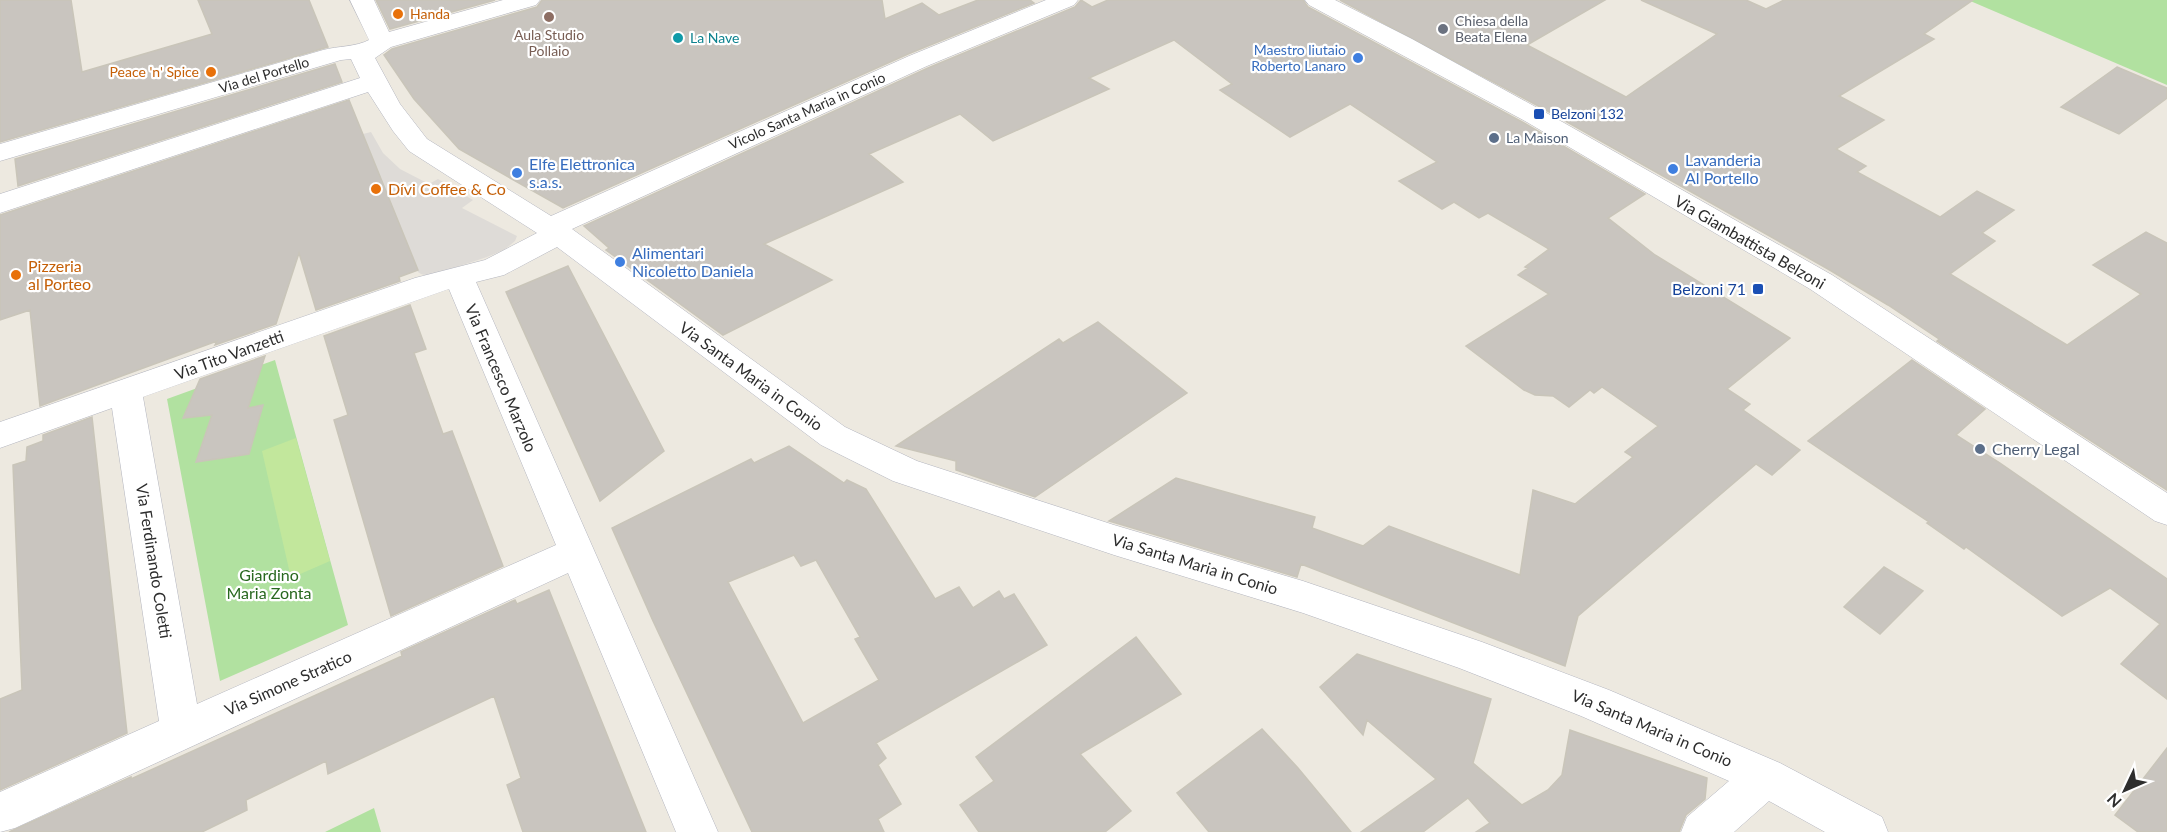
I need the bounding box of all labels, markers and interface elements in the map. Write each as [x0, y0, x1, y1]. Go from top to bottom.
place label: Handa [410, 5, 450, 22]
marker: Handa [391, 7, 405, 21]
marker: Aula Studio Pollaio [542, 10, 556, 24]
place label: Chiesa della Beata Elena [1455, 12, 1528, 45]
marker: Chiesa della Beata Elena [1436, 22, 1450, 36]
place label: Aula Studio Pollaio [514, 26, 584, 59]
place label: La Nave [690, 29, 739, 46]
marker: La Nave [671, 31, 685, 45]
place label: Maestro liutaio Roberto Lanaro [1251, 41, 1346, 74]
marker: Maestro liutaio Roberto Lanaro [1351, 51, 1365, 65]
street label: Via del Portello [217, 53, 311, 96]
place label: Peace 'n' Spice [110, 63, 199, 80]
marker: Peace 'n' Spice [204, 65, 218, 79]
street label: Vicolo Santa Maria in Conio [726, 68, 888, 153]
place label: Belzoni 132 [1551, 105, 1624, 122]
marker: Belzoni 132 [1532, 107, 1546, 121]
place label: La Maison [1506, 129, 1569, 146]
marker: La Maison [1487, 131, 1501, 145]
place label: Lavanderia Al Portello [1685, 150, 1761, 187]
place label: Elfe Elettronica s.a.s. [529, 154, 635, 191]
marker: Lavanderia Al Portello [1666, 162, 1680, 176]
marker: Elfe Elettronica s.a.s. [510, 166, 524, 180]
place label: Dívi Coffee & Co [388, 179, 506, 198]
marker: Dívi Coffee & Co [369, 182, 383, 196]
street label: Via Giambattista Belzoni [1671, 191, 1829, 293]
place label: Alimentari Nicoletto Daniela [632, 243, 754, 280]
marker: Alimentari Nicoletto Daniela [613, 255, 627, 269]
place label: Pizzeria al Porteo [28, 256, 91, 293]
marker: Pizzeria al Porteo [9, 268, 23, 282]
place label: Belzoni 71 [1672, 279, 1746, 298]
marker: Belzoni 71 [1751, 282, 1765, 296]
street label: Via Francesco Marzolo [462, 301, 541, 455]
street label: Via Santa Maria in Conio [676, 317, 827, 434]
street label: Via Tito Vanzetti [172, 326, 286, 383]
place label: Cherry Legal [1992, 439, 2080, 458]
marker: Cherry Legal [1973, 442, 1987, 456]
street label: Via Ferdinando Coletti [133, 482, 176, 640]
street label: Via Santa Maria in Conio [1110, 529, 1280, 598]
park label: Giardino Maria Zonta [226, 565, 312, 602]
street label: Via Simone Stratico [221, 646, 354, 719]
street label: Via Santa Maria in Conio [1569, 685, 1735, 770]
north arrow [2095, 760, 2155, 820]
text: N [2103, 790, 2125, 812]

